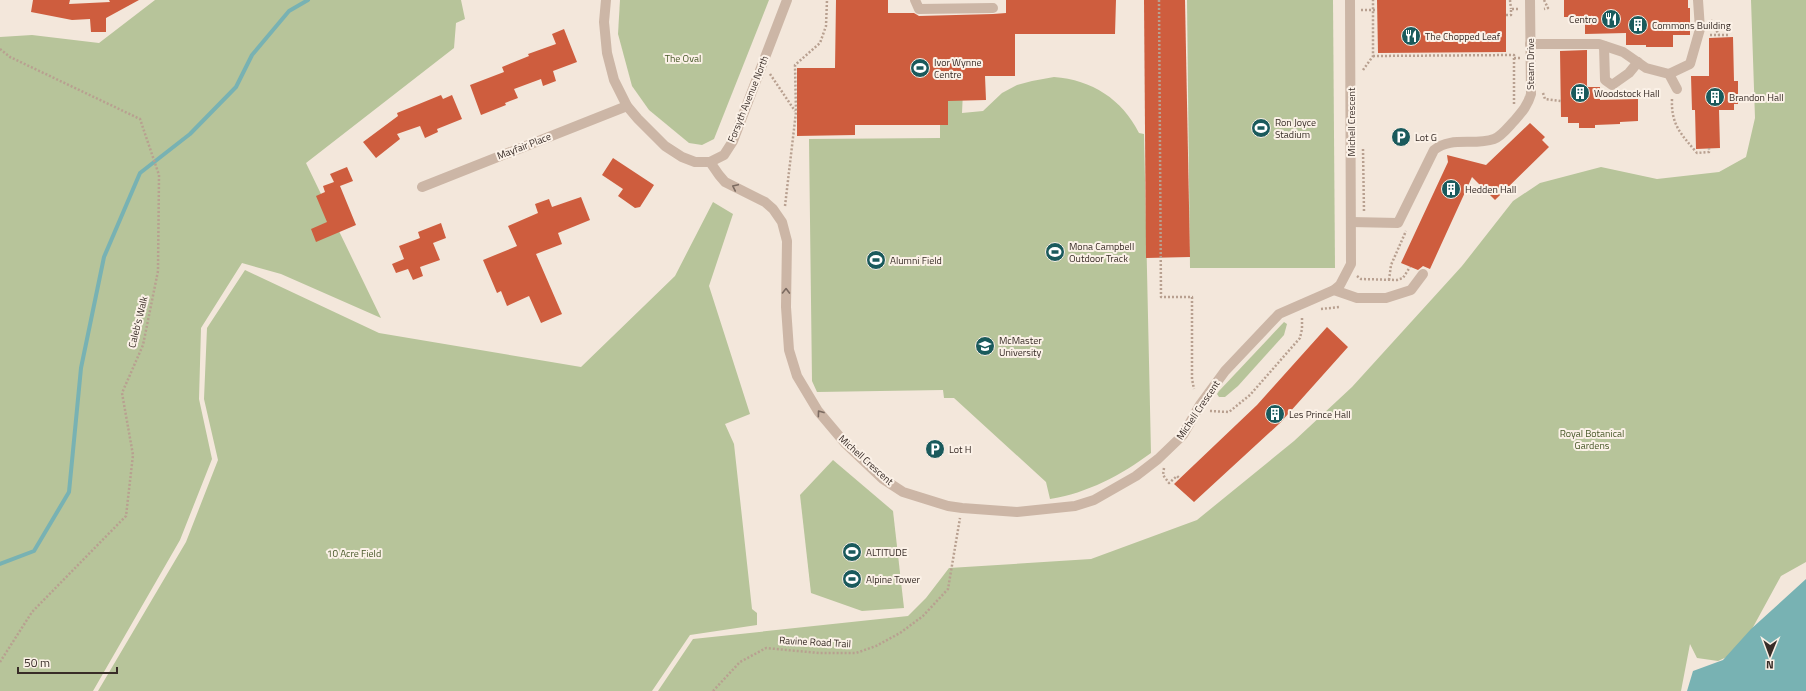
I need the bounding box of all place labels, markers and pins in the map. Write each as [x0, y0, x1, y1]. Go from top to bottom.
restaurant icon: Centro [1600, 8, 1622, 30]
place label: Centro [1569, 12, 1597, 27]
building icon: Commons Building [1627, 14, 1649, 36]
place label: Commons Building [1652, 18, 1731, 33]
restaurant icon: The Chopped Leaf [1400, 25, 1422, 47]
place label: The Chopped Leaf [1425, 29, 1501, 44]
place label: Ivor Wynne Centre [934, 55, 982, 82]
sports icon: Ivor Wynne Centre [909, 57, 931, 79]
building icon: Woodstock Hall [1569, 82, 1591, 104]
place label: Woodstock Hall [1594, 86, 1660, 101]
building icon: Brandon Hall [1704, 86, 1726, 108]
place label: Brandon Hall [1729, 90, 1784, 105]
place label: Ron Joyce Stadium [1275, 115, 1316, 142]
sports icon: Ron Joyce Stadium [1250, 117, 1272, 139]
parking icon: Lot G [1390, 126, 1412, 148]
place label: Lot G [1415, 130, 1437, 145]
building icon: Hedden Hall [1440, 178, 1462, 200]
place label: Hedden Hall [1465, 182, 1516, 197]
place label: Mona Campbell Outdoor Track [1069, 239, 1134, 266]
sports icon: Mona Campbell Outdoor Track [1044, 241, 1066, 263]
sports icon: Alumni Field [865, 249, 887, 271]
place label: Alumni Field [890, 253, 942, 268]
place label: McMaster University [999, 333, 1042, 360]
school or university icon: McMaster University [974, 335, 996, 357]
building icon: Les Prince Hall [1264, 403, 1286, 425]
place label: Les Prince Hall [1289, 407, 1351, 422]
parking icon: Lot H [924, 438, 946, 460]
place label: Lot H [949, 442, 971, 457]
sports icon: ALTITUDE [841, 541, 863, 563]
place label: ALTITUDE [866, 545, 908, 560]
sports icon: Alpine Tower [841, 568, 863, 590]
place label: Alpine Tower [866, 572, 921, 587]

